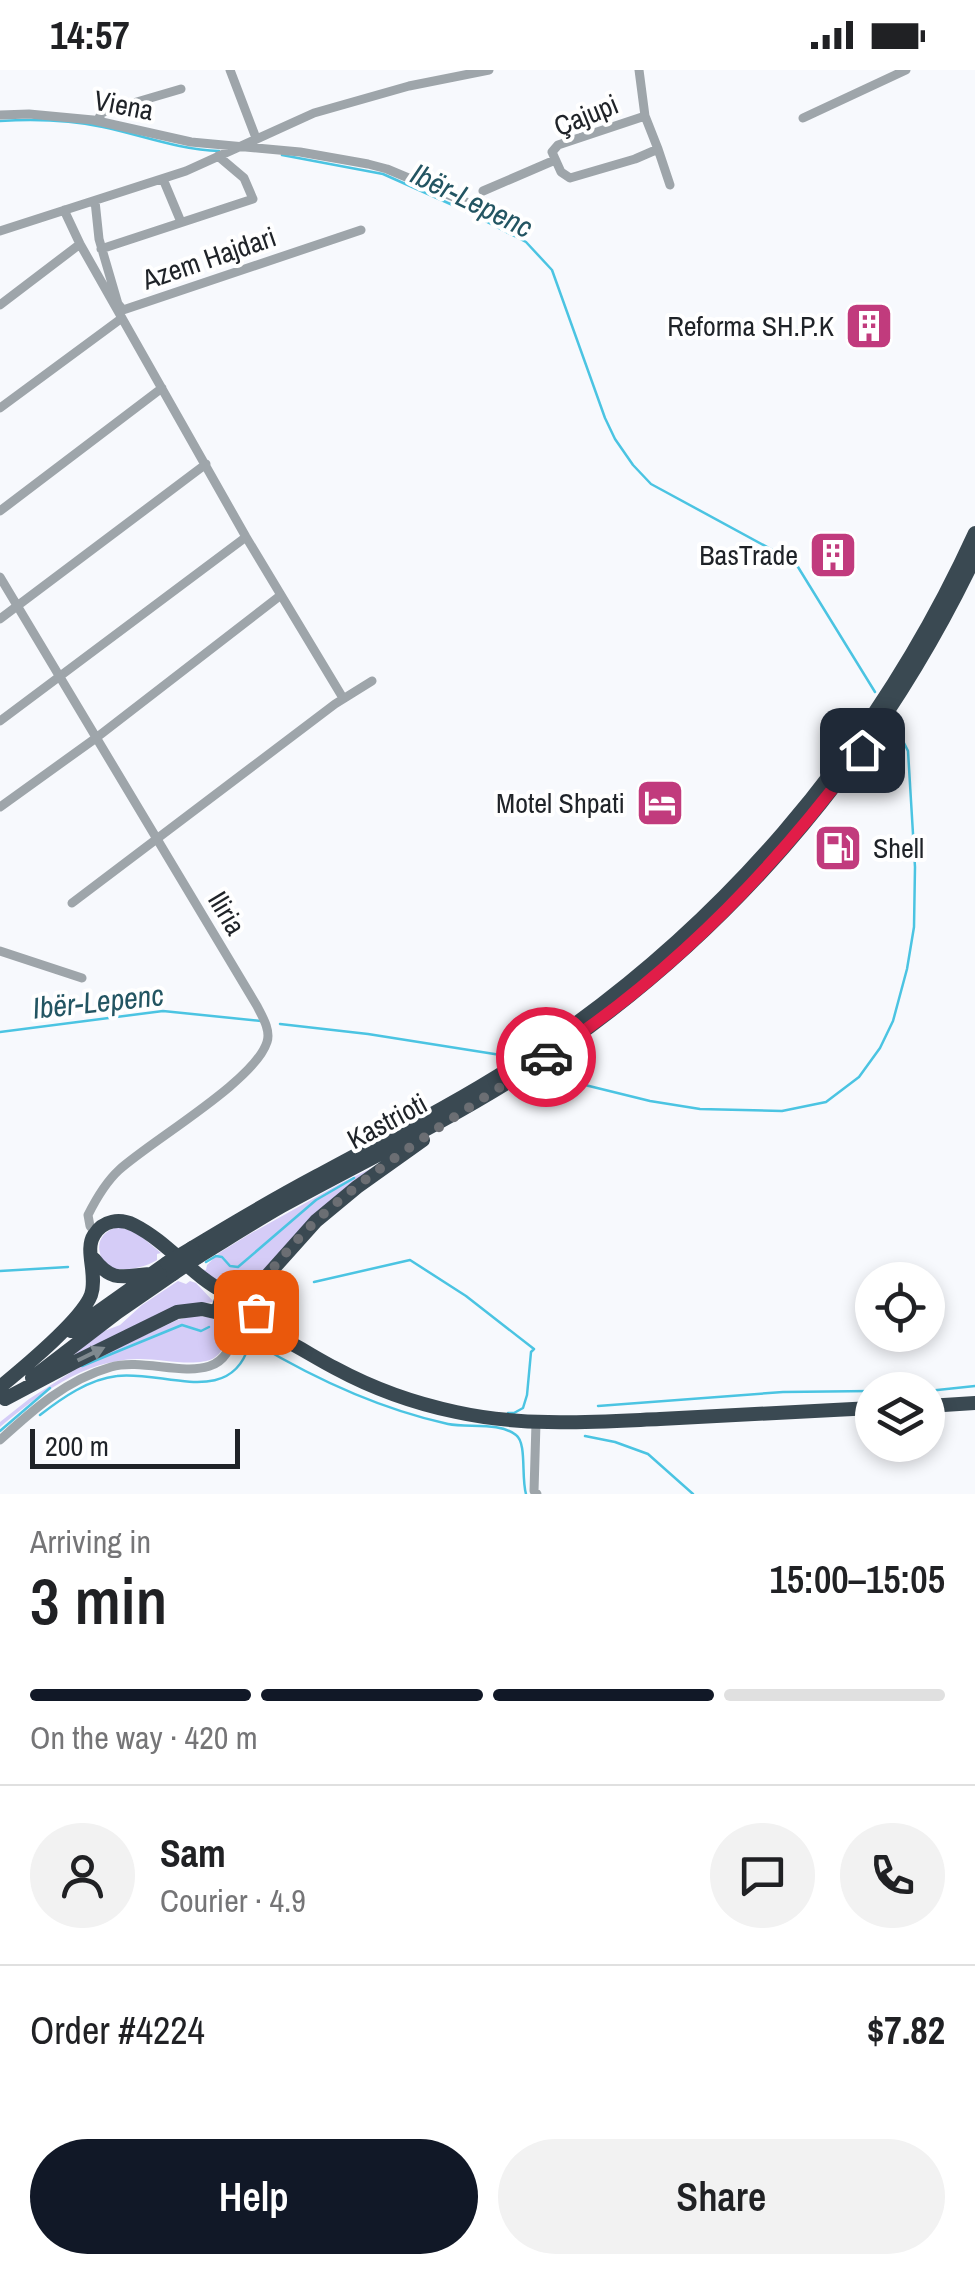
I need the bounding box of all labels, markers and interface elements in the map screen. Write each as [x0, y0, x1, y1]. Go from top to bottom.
text: 14:57 [50, 10, 130, 61]
street label: Viena [91, 81, 157, 129]
street label: Çajupi [548, 85, 624, 145]
water label: Ibër-Lepenc [404, 153, 540, 247]
street label: Azem Hajdari [136, 217, 281, 299]
building icon: Reforma SH.P.K [843, 300, 895, 352]
place label: Reforma SH.P.K [667, 307, 834, 345]
building icon: BasTrade [807, 529, 859, 581]
place label: BasTrade [699, 536, 798, 574]
pin [820, 708, 905, 793]
icon: home [835, 723, 890, 778]
hotel icon: Motel Shpati [634, 777, 686, 829]
place label: Motel Shpati [496, 784, 625, 822]
fuel station icon: Shell [812, 822, 864, 874]
place label: Shell [873, 829, 924, 867]
street label: Iliria [199, 884, 255, 942]
water label: Ibër-Lepenc [31, 974, 165, 1028]
courier [496, 1007, 596, 1107]
icon: car [519, 1030, 574, 1085]
street label: Kastrioti [340, 1084, 434, 1158]
map controls [855, 1262, 945, 1462]
button: locate [855, 1262, 945, 1352]
pin [214, 1270, 299, 1355]
icon: bag [229, 1285, 284, 1340]
one-way arrow [77, 1346, 106, 1363]
button: layers [855, 1372, 945, 1462]
scale bar [30, 1424, 240, 1468]
text: 200 m [45, 1427, 109, 1465]
text: Arriving in [30, 1520, 151, 1563]
text: 15:00–15:05 [769, 1554, 945, 1605]
text: 3 min [30, 1557, 167, 1644]
text: On the way · 420 m [30, 1716, 258, 1759]
button: person [30, 1823, 135, 1928]
button: chat [710, 1823, 815, 1928]
button: phone [840, 1823, 945, 1928]
text: Sam [160, 1828, 226, 1879]
text: Courier · 4.9 [160, 1879, 306, 1922]
text: Order #4224 [30, 2005, 205, 2056]
text: $7.82 [867, 2005, 945, 2056]
button: Help [30, 2139, 478, 2254]
button: Share [498, 2139, 945, 2254]

